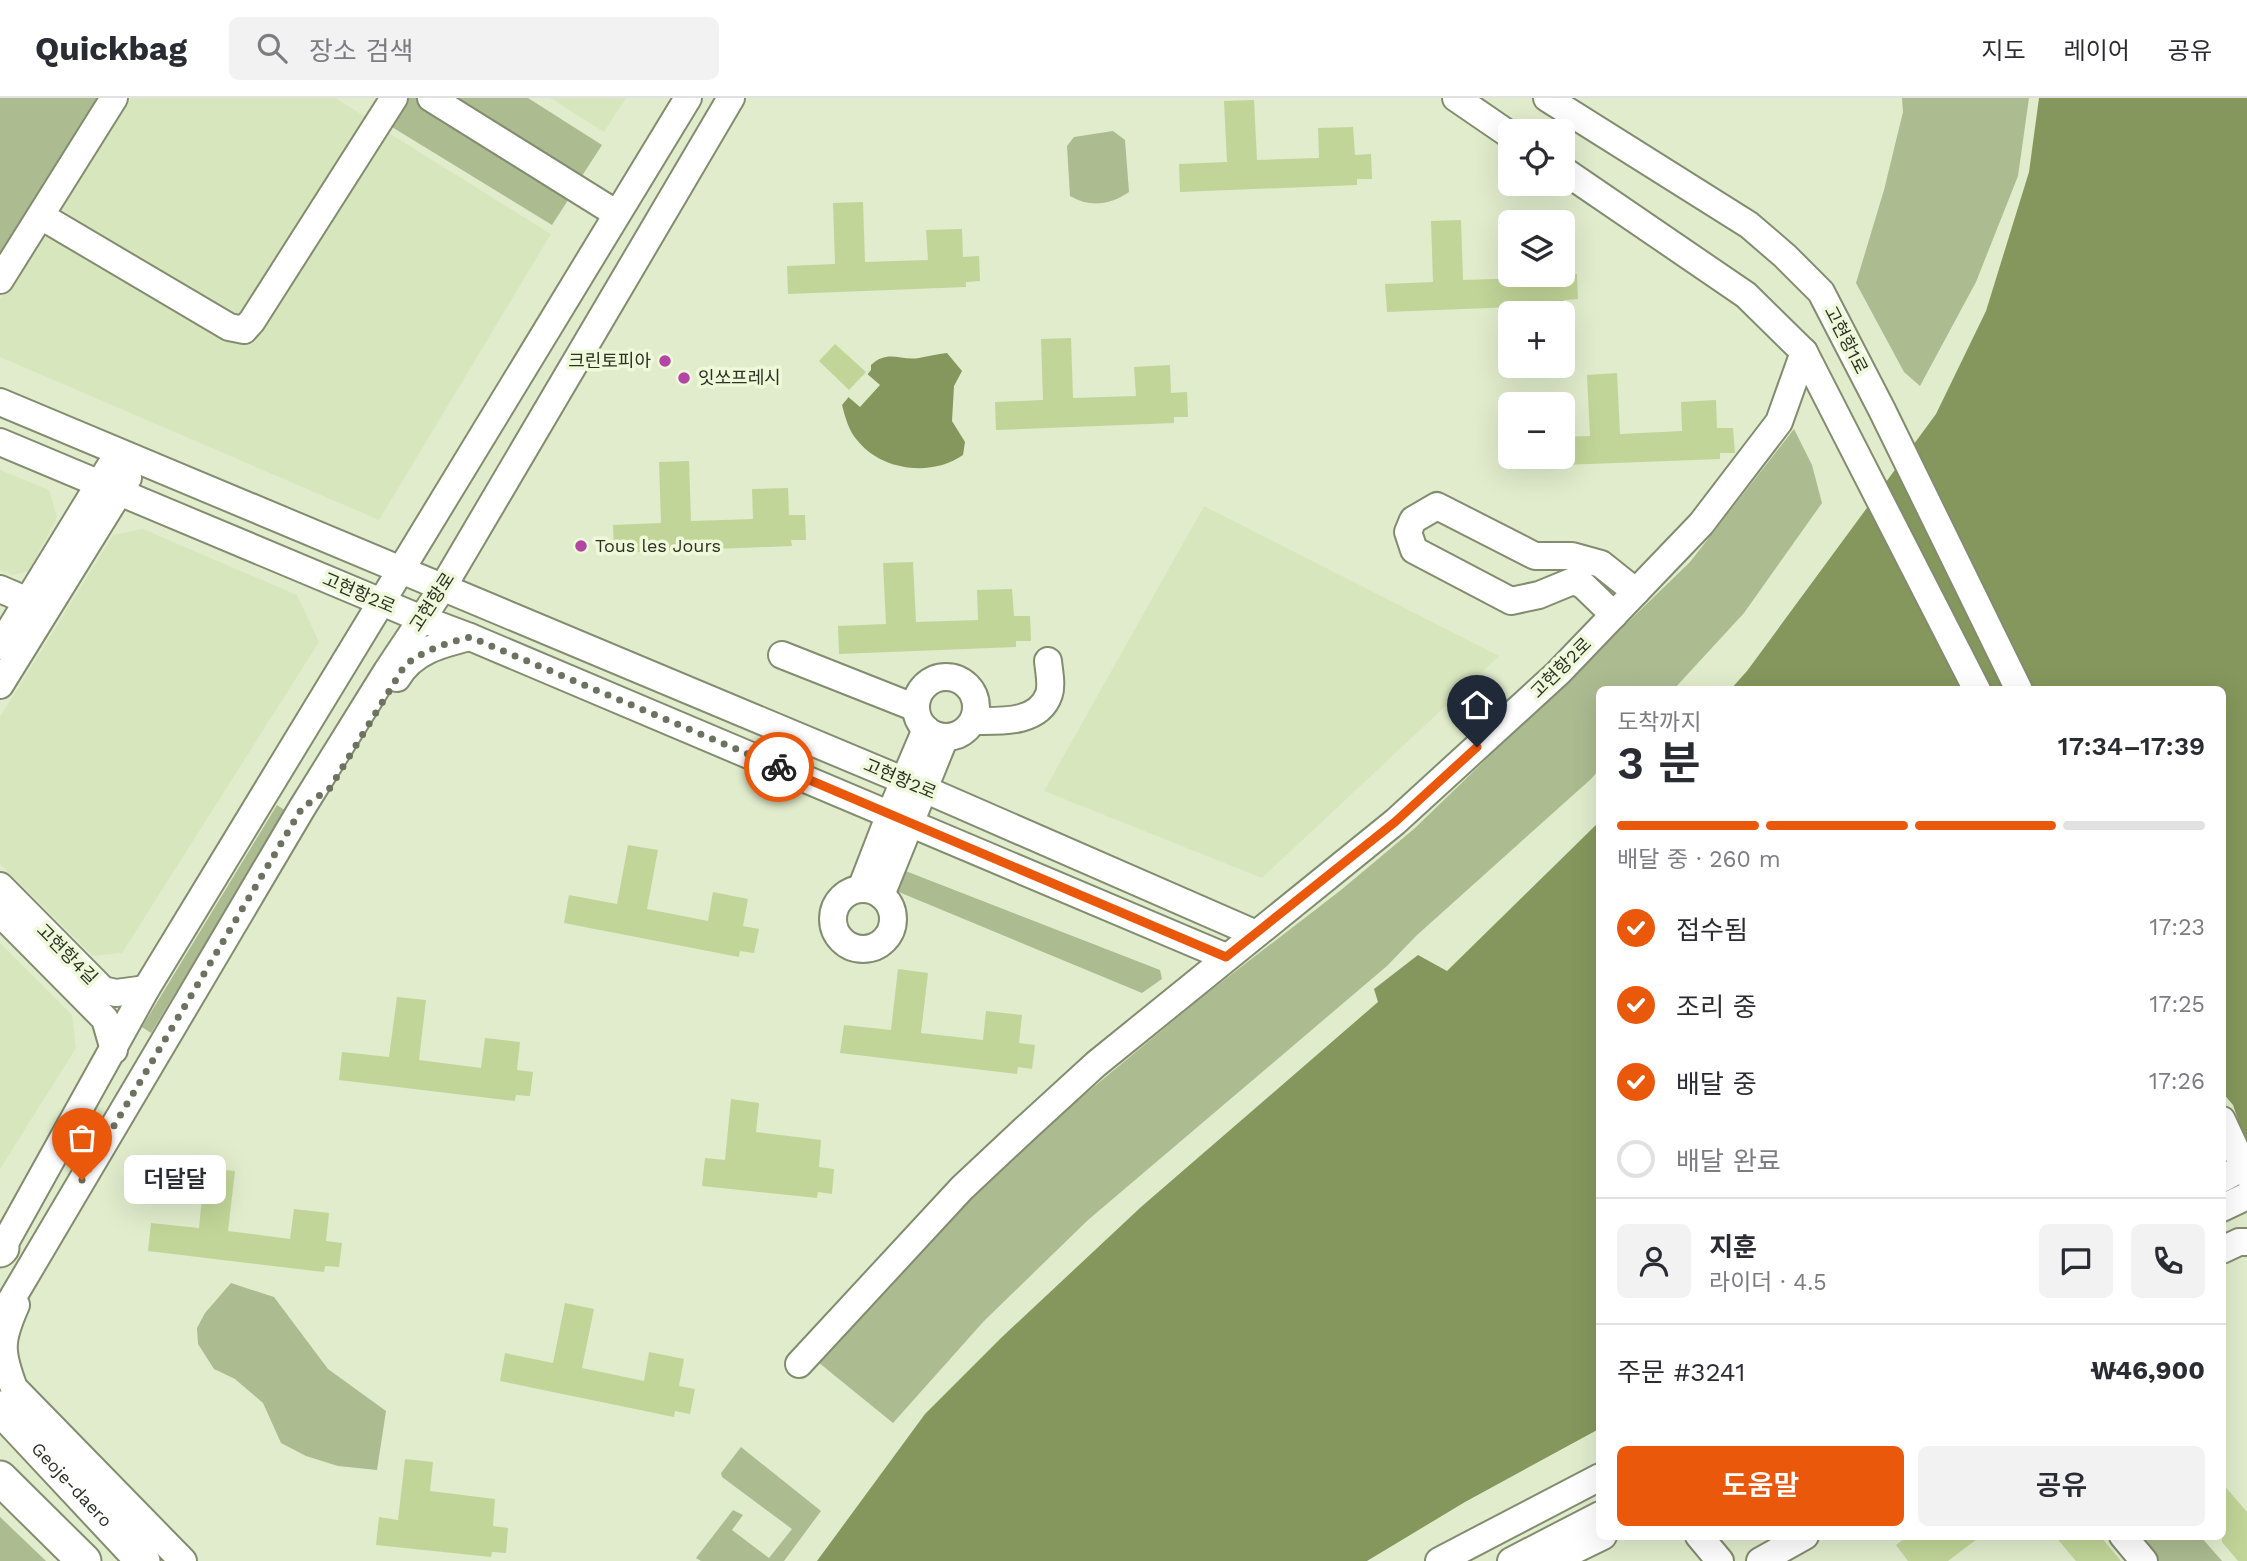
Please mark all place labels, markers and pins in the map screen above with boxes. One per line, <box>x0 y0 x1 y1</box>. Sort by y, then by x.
place label: 크린토피아 <box>568 350 651 371</box>
marker: 크린토피아 <box>657 353 673 369</box>
place label: 잇쏘프레시 <box>698 367 781 388</box>
marker: 잇쏘프레시 <box>676 370 692 386</box>
place label: Tous les Jours <box>595 535 721 556</box>
marker: Tous les Jours <box>573 538 589 554</box>
pin <box>1447 675 1507 747</box>
pin <box>52 1108 112 1180</box>
callout: 더달달 <box>124 1156 226 1204</box>

